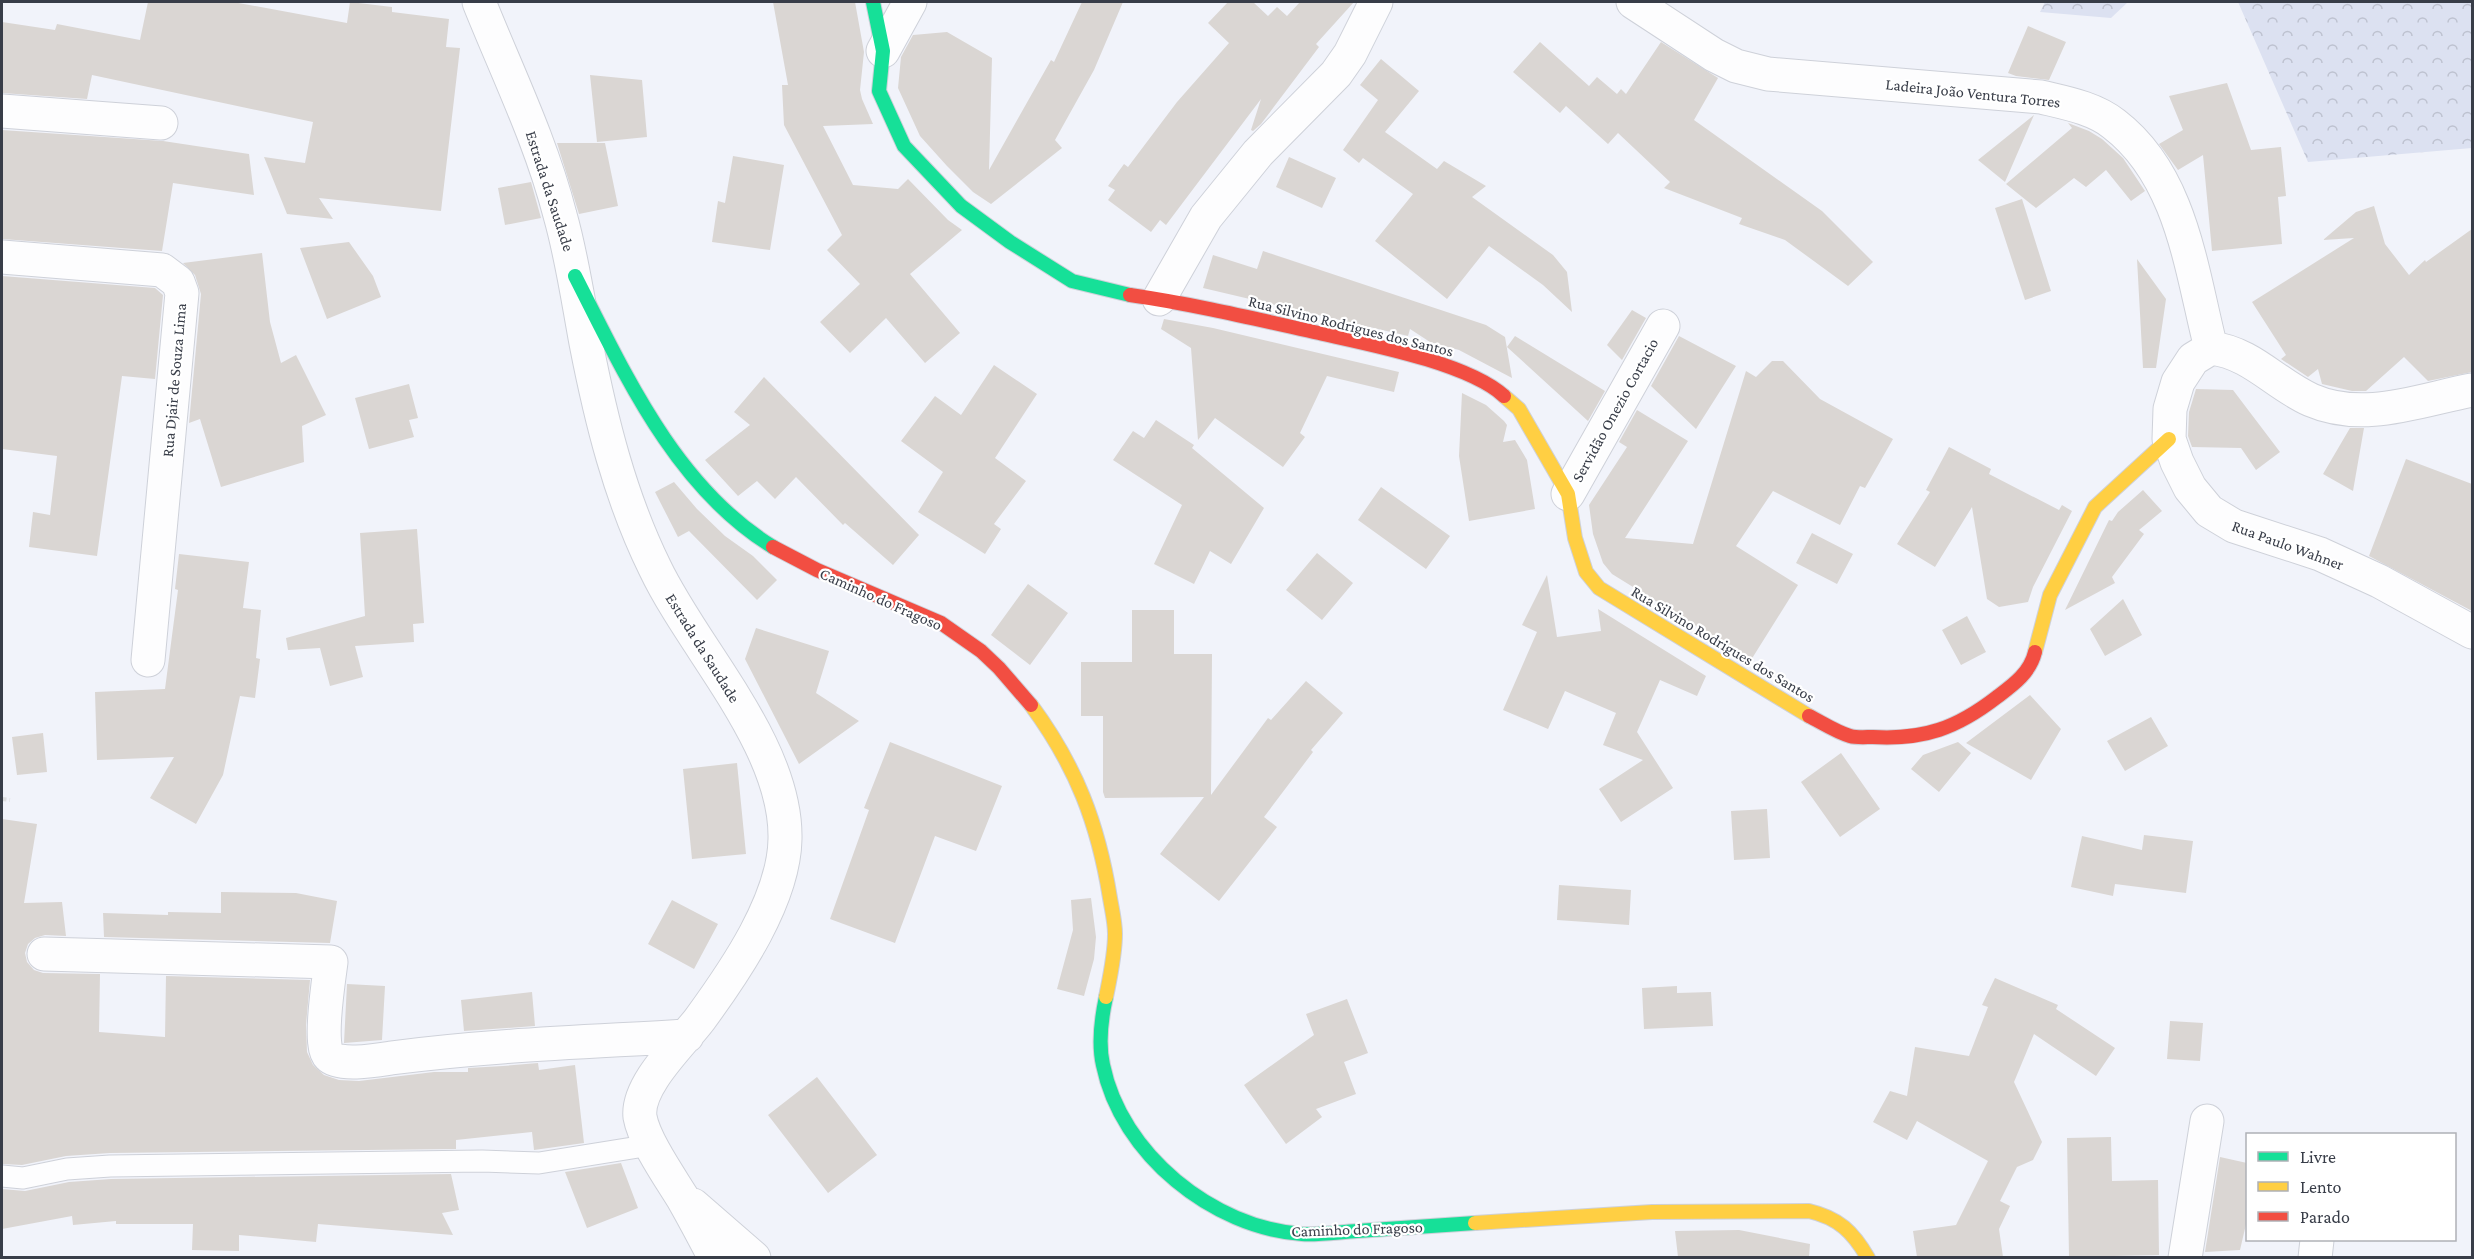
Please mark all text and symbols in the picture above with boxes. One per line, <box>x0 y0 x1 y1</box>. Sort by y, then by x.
street label: Ladeira João Ventura Torres <box>1885 75 2061 112</box>
street label: Estrada da Saudade <box>523 129 577 253</box>
street label: Rua Silvino Rodrigues dos Santos <box>1247 292 1455 361</box>
street label: Rua Djair de Souza Lima <box>159 302 190 458</box>
street label: Servidão Onezio Cortacio <box>1568 335 1662 485</box>
street label: Rua Paulo Wahner <box>2230 517 2346 573</box>
street label: Caminho do Fragoso <box>817 564 945 634</box>
street label: Rua Silvino Rodrigues dos Santos <box>1628 582 1818 706</box>
street label: Estrada da Saudade <box>663 590 743 706</box>
legend <box>2246 1133 2456 1241</box>
text: Livre <box>2300 1147 2336 1167</box>
text: Lento <box>2300 1177 2341 1197</box>
text: Parado <box>2300 1207 2350 1227</box>
street label: Caminho do Fragoso <box>1291 1218 1423 1241</box>

